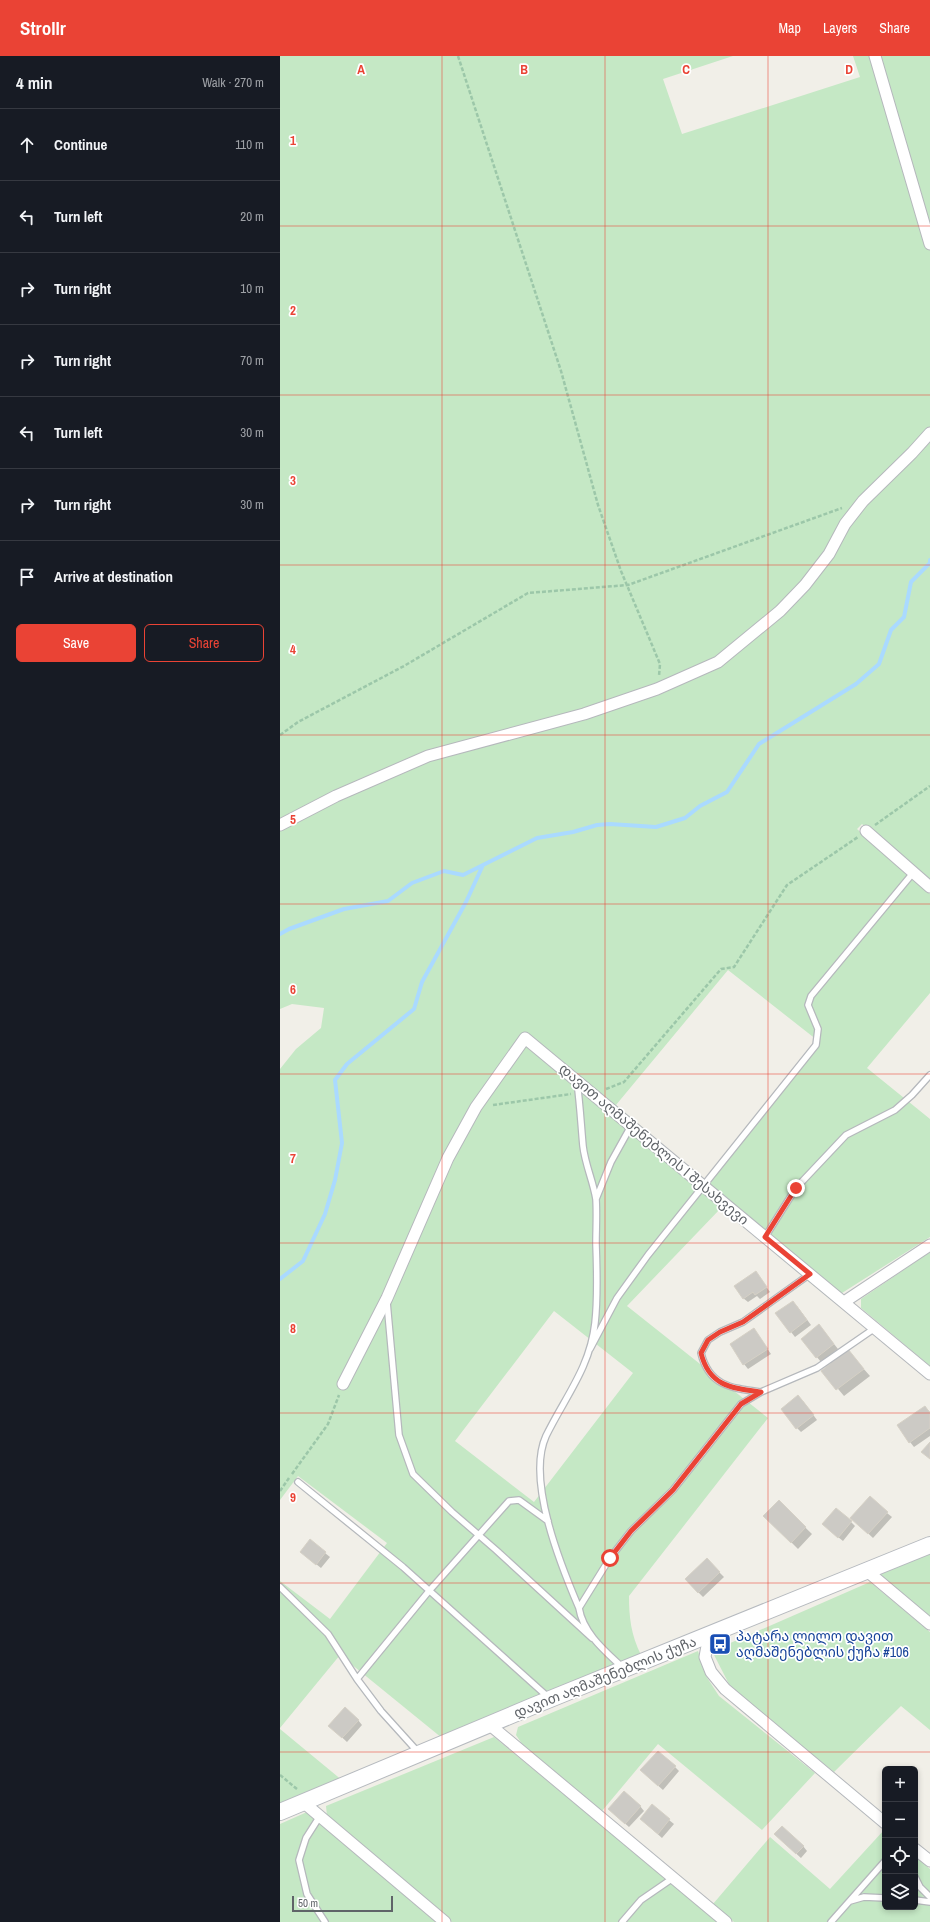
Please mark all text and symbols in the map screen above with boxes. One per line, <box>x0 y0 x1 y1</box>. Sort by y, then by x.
text: Strollr <box>20 15 66 41</box>
text: Map <box>779 19 801 37</box>
text: Layers <box>823 19 857 37</box>
text: Share <box>879 19 910 37</box>
text: A <box>357 61 365 78</box>
text: B <box>520 61 528 78</box>
text: C <box>682 61 690 78</box>
text: D <box>845 61 853 78</box>
text: 4 min <box>16 71 52 94</box>
text: Walk · 270 m <box>202 74 264 91</box>
text: 1 <box>290 132 296 149</box>
icon: ahead <box>16 134 38 156</box>
text: Continue <box>54 134 107 155</box>
text: 110 m <box>235 136 264 153</box>
icon: left <box>16 206 38 228</box>
text: Turn left <box>54 206 102 227</box>
text: 20 m <box>240 208 264 225</box>
icon: right <box>16 278 38 300</box>
text: Turn right <box>54 278 111 299</box>
text: 10 m <box>240 280 264 297</box>
text: 2 <box>290 302 296 319</box>
icon: right <box>16 350 38 372</box>
text: Turn right <box>54 350 111 371</box>
text: 70 m <box>240 352 264 369</box>
icon: left <box>16 422 38 444</box>
text: Turn left <box>54 422 102 443</box>
text: 30 m <box>240 424 264 441</box>
text: 3 <box>290 472 296 489</box>
icon: right <box>16 494 38 516</box>
text: Turn right <box>54 494 111 515</box>
text: 30 m <box>240 496 264 513</box>
icon: arrive <box>16 566 38 588</box>
text: Arrive at destination <box>54 566 173 587</box>
button: Save <box>16 624 136 662</box>
button: Share <box>144 624 264 662</box>
text: 4 <box>290 641 296 658</box>
text: 5 <box>290 811 296 828</box>
text: 6 <box>290 981 296 998</box>
street label: დავით აღმაშენებლის I შესახვევი <box>555 1059 753 1229</box>
text: 7 <box>290 1150 296 1167</box>
route end <box>787 1179 805 1197</box>
text: 8 <box>290 1320 296 1337</box>
text: 9 <box>290 1489 296 1506</box>
route start <box>601 1549 619 1567</box>
place label: პატარა ლილო დავით აღმაშენებლის ქუჩა #106 <box>736 1627 909 1661</box>
bus stop icon: პატარა ლილო დავით აღმაშენებლის ქუჩა #106 <box>707 1631 733 1657</box>
street label: დავით აღმაშენებლის ქუჩა <box>511 1632 699 1722</box>
map controls <box>882 1766 918 1910</box>
button: + <box>882 1766 918 1802</box>
button: − <box>882 1802 918 1838</box>
button: locate <box>882 1838 918 1874</box>
button: layers <box>882 1874 918 1910</box>
scale bar <box>292 1894 393 1913</box>
text: 50 m <box>298 1896 318 1910</box>

